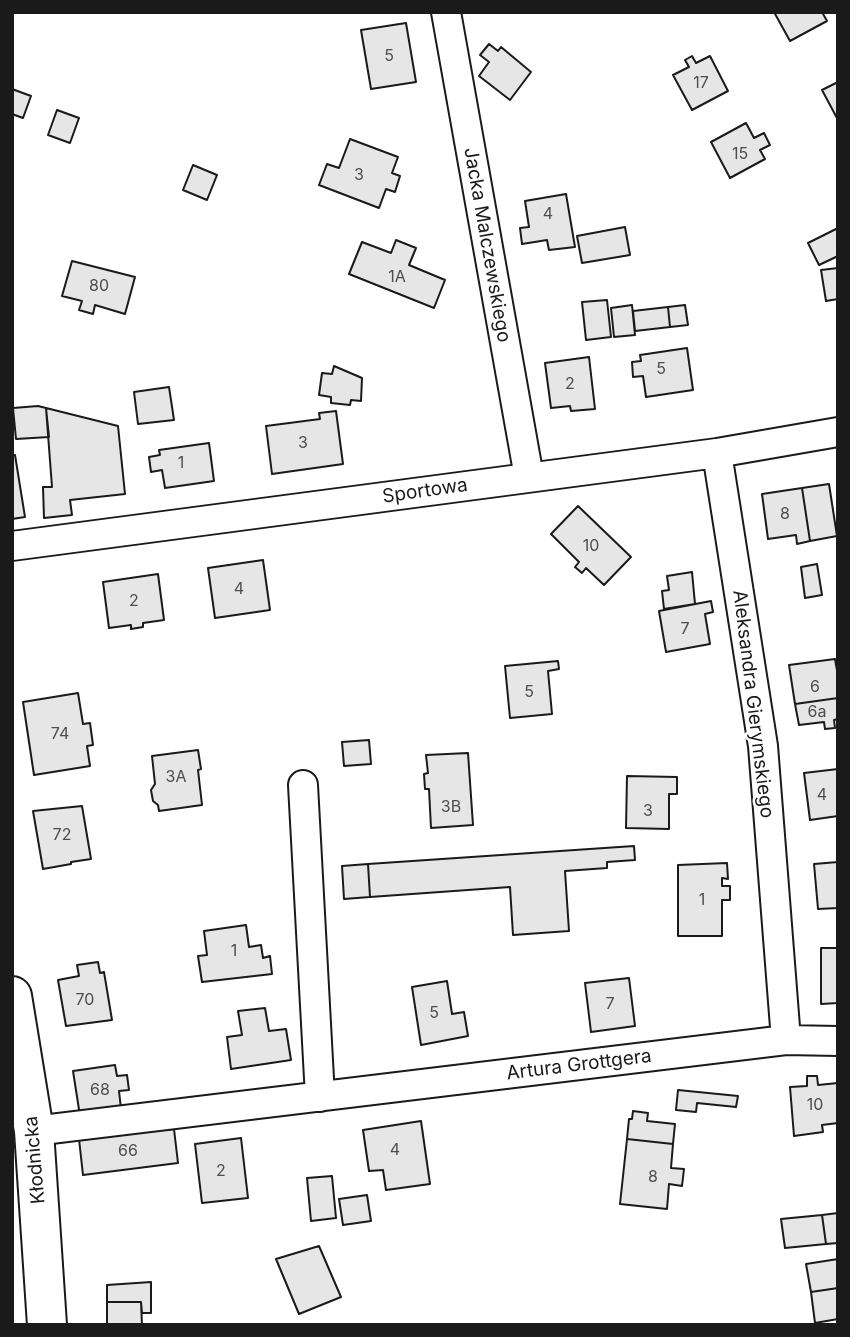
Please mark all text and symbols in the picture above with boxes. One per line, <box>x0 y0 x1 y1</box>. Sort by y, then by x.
house number: 5 <box>384 46 394 66</box>
house number: 17 <box>693 73 709 93</box>
house number: 15 <box>732 144 748 164</box>
street label: Jacka Malczewskiego <box>459 146 515 344</box>
house number: 3 <box>354 165 364 185</box>
house number: 4 <box>543 204 553 224</box>
house number: 1A <box>388 267 406 287</box>
house number: 80 <box>89 276 109 296</box>
house number: 5 <box>656 359 666 379</box>
house number: 2 <box>565 374 575 394</box>
house number: 3 <box>298 433 308 453</box>
house number: 1 <box>178 453 184 473</box>
street label: Sportowa <box>381 474 469 508</box>
house number: 8 <box>780 504 790 524</box>
house number: 10 <box>583 536 599 556</box>
house number: 4 <box>234 579 244 599</box>
street label: Aleksandra Gierymskiego <box>728 589 778 819</box>
house number: 2 <box>129 591 139 611</box>
house number: 7 <box>680 619 690 639</box>
house number: 6 <box>810 677 820 697</box>
house number: 5 <box>524 682 534 702</box>
house number: 6a <box>808 702 826 722</box>
house number: 74 <box>51 724 69 744</box>
house number: 3A <box>166 767 186 787</box>
house number: 4 <box>817 785 827 805</box>
house number: 3B <box>441 797 461 817</box>
house number: 3 <box>643 801 653 821</box>
house number: 72 <box>53 825 71 845</box>
house number: 1 <box>699 890 705 910</box>
house number: 1 <box>231 941 237 961</box>
house number: 70 <box>76 990 94 1010</box>
house number: 7 <box>605 994 615 1014</box>
house number: 5 <box>429 1003 439 1023</box>
street label: Artura Grottgera <box>505 1045 653 1085</box>
house number: 68 <box>90 1080 110 1100</box>
house number: 10 <box>807 1095 823 1115</box>
street label: Kłodnicka <box>20 1115 50 1205</box>
house number: 4 <box>390 1140 400 1160</box>
house number: 66 <box>118 1141 138 1161</box>
house number: 2 <box>216 1161 226 1181</box>
house number: 8 <box>648 1167 658 1187</box>

